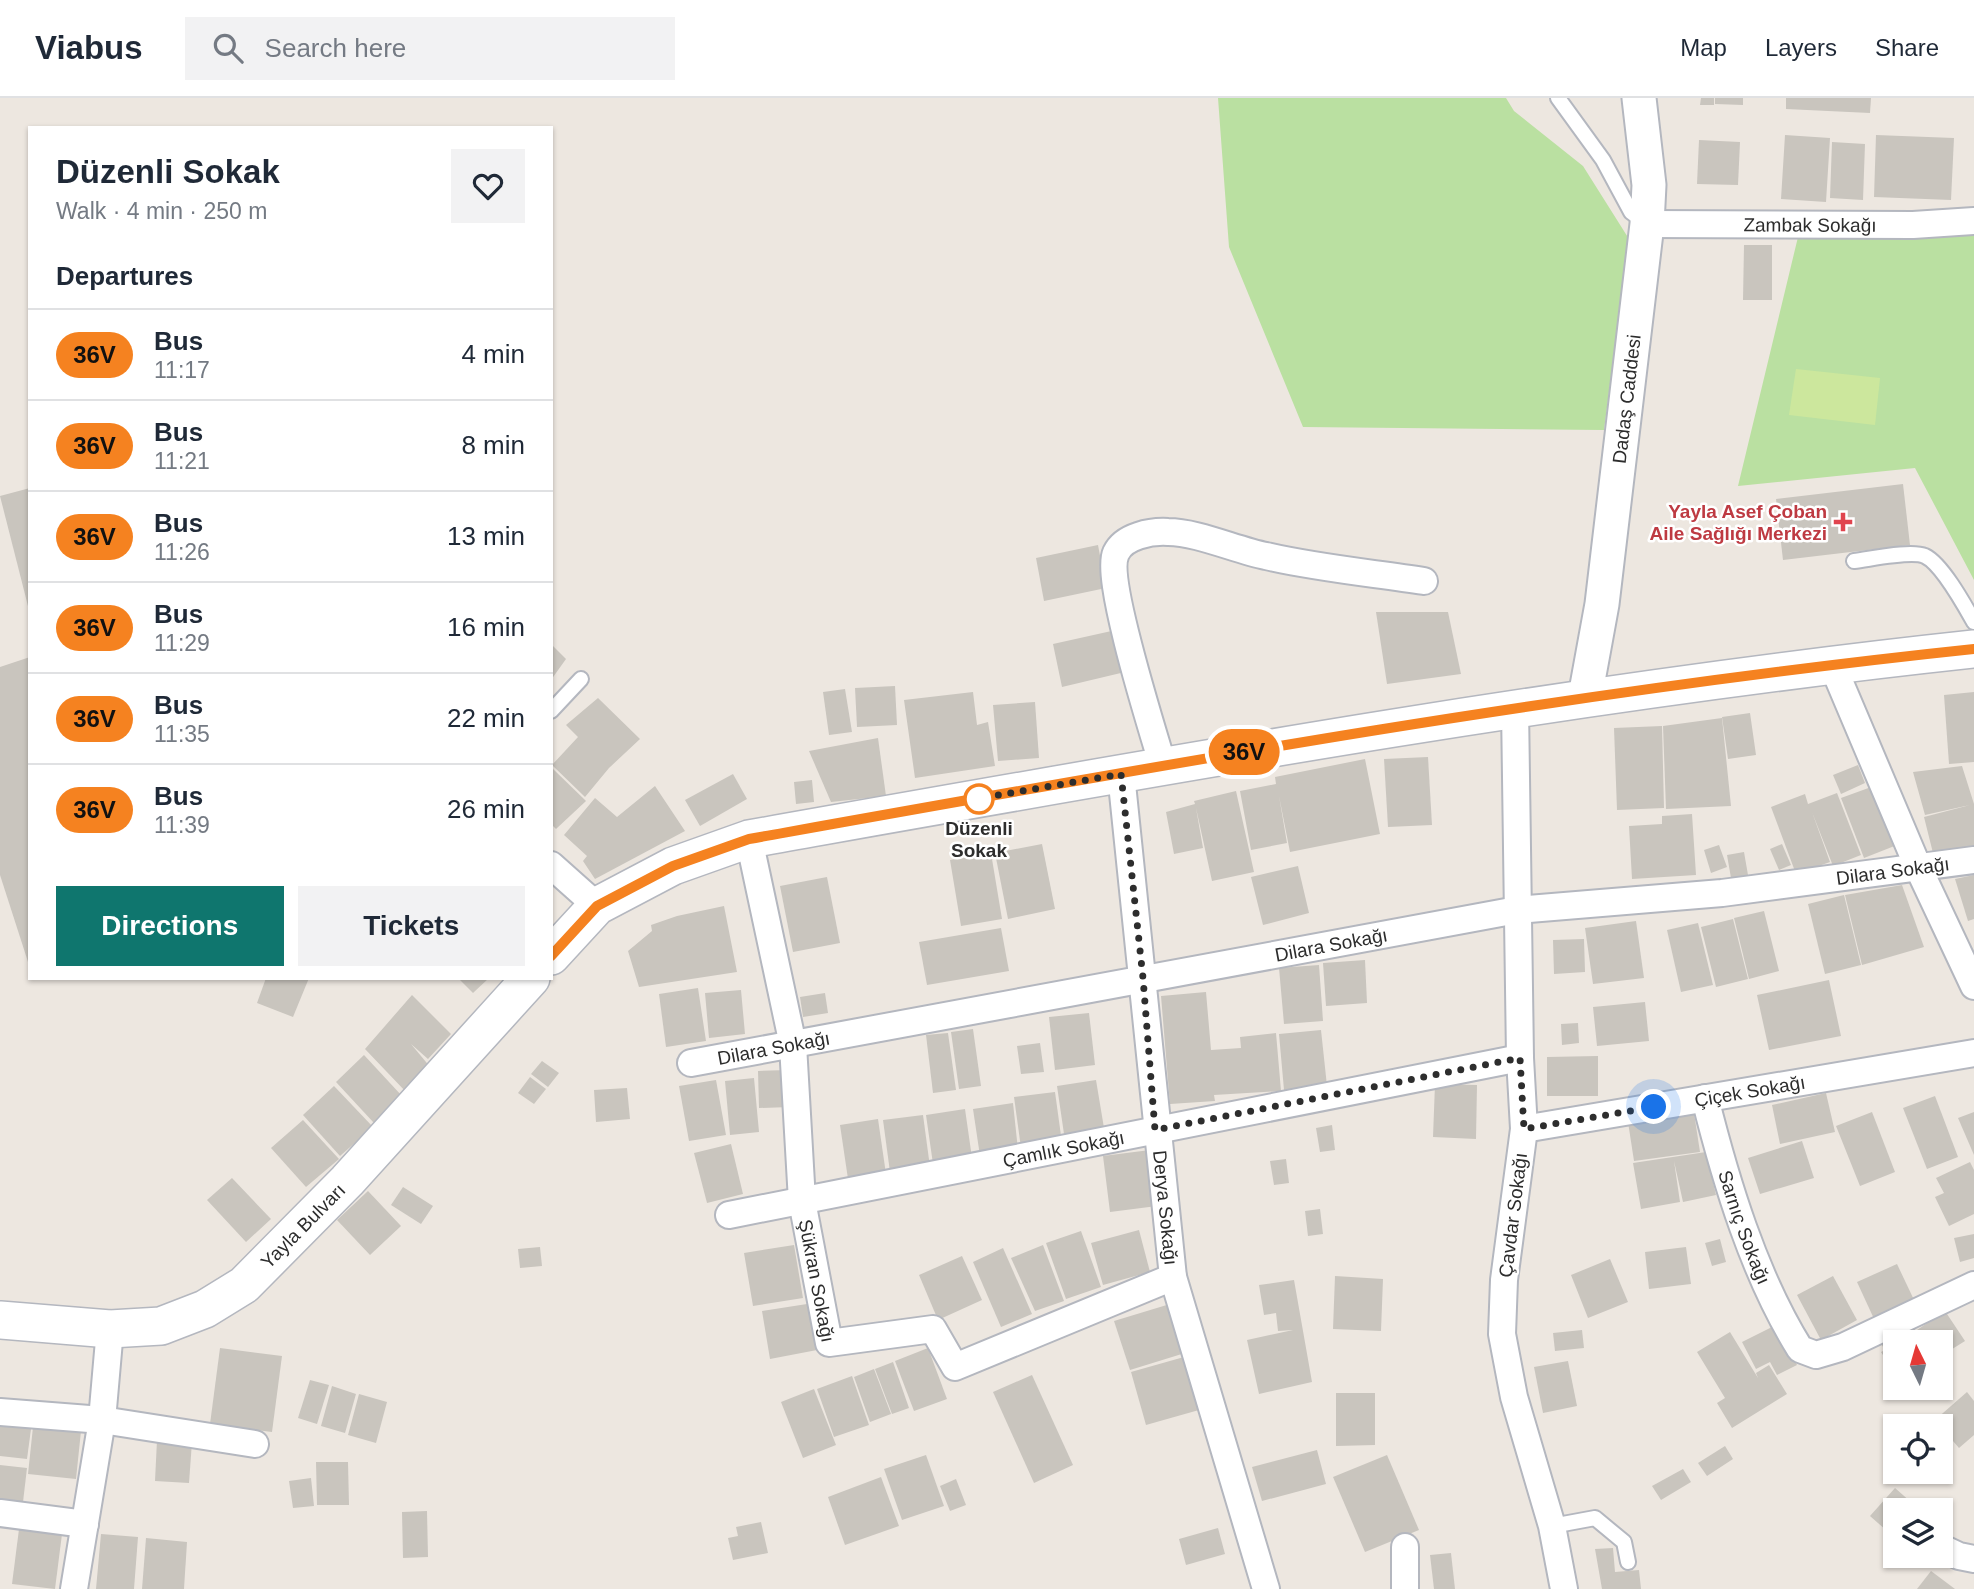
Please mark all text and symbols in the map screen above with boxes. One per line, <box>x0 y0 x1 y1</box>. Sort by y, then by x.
search box <box>185 17 675 80</box>
text: Viabus <box>35 29 143 66</box>
icon: search <box>209 29 247 67</box>
text: Search here <box>265 33 406 63</box>
text: Map <box>1680 34 1727 61</box>
text: Layers <box>1765 34 1837 61</box>
text: Share <box>1875 34 1939 61</box>
button: heart <box>451 149 525 223</box>
text: Düzenli Sokak <box>56 153 280 190</box>
text: Walk · 4 min · 250 m <box>56 198 267 224</box>
street label: Zambak Sokağı <box>1743 214 1877 235</box>
text: Departures <box>56 261 193 291</box>
text: Bus <box>154 326 203 356</box>
street label: Dadaş Caddesi <box>1608 333 1644 465</box>
text: 4 min <box>461 339 525 369</box>
text: 36V <box>73 341 116 368</box>
text: 11:17 <box>154 357 210 383</box>
text: Bus <box>154 417 203 447</box>
text: 8 min <box>461 430 525 460</box>
text: 36V <box>73 432 116 459</box>
text: 11:21 <box>154 448 210 474</box>
place label: Yayla Asef Çoban Aile Sağlığı Merkezi <box>1650 501 1827 544</box>
text: Bus <box>154 508 203 538</box>
marker: Yayla Asef Çoban Aile Sağlığı Merkezi <box>1833 512 1853 532</box>
text: 13 min <box>447 521 525 551</box>
text: 36V <box>73 523 116 550</box>
text: 11:26 <box>154 539 210 565</box>
text: Bus <box>154 599 203 629</box>
text: 16 min <box>447 612 525 642</box>
text: 36V <box>73 614 116 641</box>
text: 11:29 <box>154 630 210 656</box>
text: Bus <box>154 690 203 720</box>
text: 22 min <box>447 703 525 733</box>
text: 36V <box>73 705 116 732</box>
text: 11:35 <box>154 721 210 747</box>
line badge: 36V <box>1204 729 1284 775</box>
text: 36V <box>1223 738 1265 765</box>
text: Bus <box>154 781 203 811</box>
marker: Düzenli Sokak <box>964 784 994 814</box>
text: 26 min <box>447 794 525 824</box>
text: 36V <box>73 796 116 823</box>
text: 11:39 <box>154 812 210 838</box>
place label: Düzenli Sokak <box>945 818 1013 861</box>
street label: Dilara Sokağı <box>1835 853 1951 888</box>
button: Directions <box>56 886 284 966</box>
button: Tickets <box>298 886 525 966</box>
street label: Dilara Sokağı <box>1273 924 1389 965</box>
street label: Dilara Sokağı <box>716 1027 832 1068</box>
street label: Çiçek Sokağı <box>1693 1071 1807 1111</box>
your location <box>1636 1089 1671 1124</box>
street label: Çamlık Sokağı <box>1001 1126 1126 1171</box>
street label: Derya Sokağı <box>1149 1149 1182 1266</box>
street label: Çavdar Sokağı <box>1495 1151 1531 1279</box>
street label: Sarnıç Sokağı <box>1715 1168 1775 1287</box>
street label: Yayla Bulvarı <box>256 1179 349 1272</box>
street label: Şükran Sokağı <box>795 1217 839 1344</box>
north arrow <box>1883 1330 1953 1400</box>
map controls <box>1883 1330 1953 1568</box>
button: locate <box>1883 1414 1953 1484</box>
button: layers <box>1883 1498 1953 1568</box>

